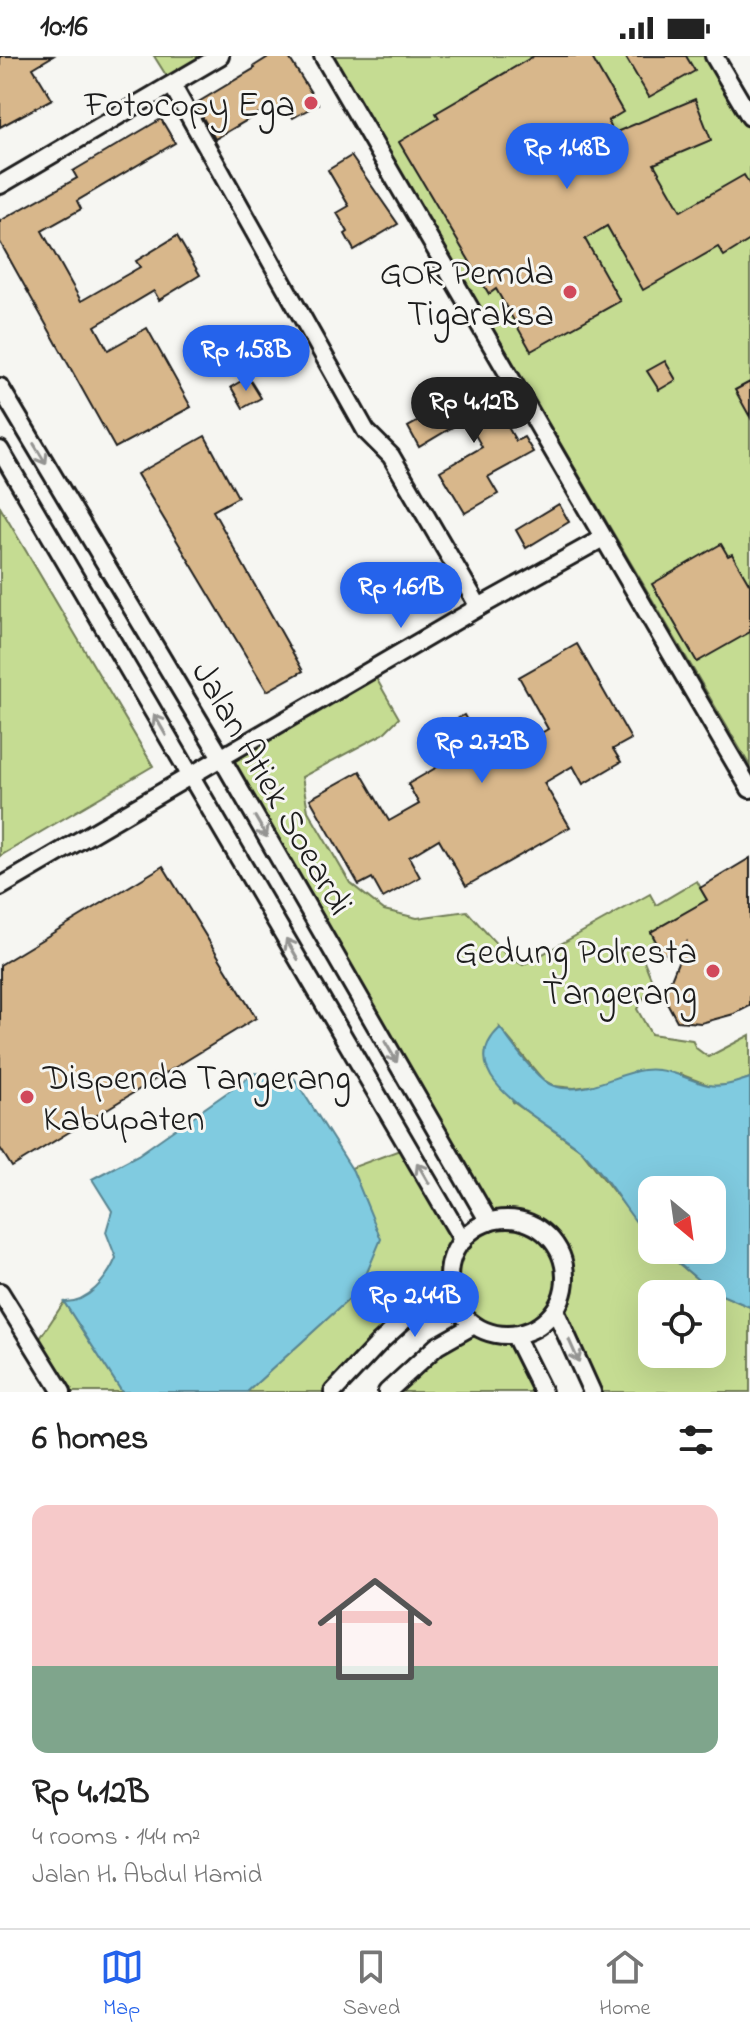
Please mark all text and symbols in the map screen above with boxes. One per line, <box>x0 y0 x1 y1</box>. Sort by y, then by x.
text: 10:16 <box>40 6 88 50</box>
place label: Fotocopy Ega <box>84 81 295 134</box>
marker: Fotocopy Ega <box>302 94 320 112</box>
pin: Rp 1.48B <box>484 123 650 191</box>
text: Rp 1.48B <box>524 130 610 168</box>
place label: GOR Pemda Tigaraksa <box>380 249 554 343</box>
marker: GOR Pemda Tigaraksa <box>561 283 579 301</box>
pin: Rp 1.58B <box>163 325 329 393</box>
text: Rp 1.58B <box>201 332 291 370</box>
pin: Rp 4.12B <box>391 377 557 445</box>
text: Rp 4.12B <box>429 384 519 422</box>
one-way arrow <box>32 442 48 465</box>
pin: Rp 1.61B <box>318 562 484 630</box>
text: Rp 1.61B <box>358 569 444 607</box>
street label: Jalan Atiek Soeardi <box>176 652 365 926</box>
one-way arrow <box>152 714 168 737</box>
pin: Rp 2.72B <box>399 717 565 785</box>
text: Rp 2.72B <box>435 724 529 762</box>
one-way arrow <box>253 815 269 838</box>
place label: Gedung Polresta Tangerang <box>455 928 697 1022</box>
one-way arrow <box>284 938 300 961</box>
marker: Gedung Polresta Tangerang <box>704 962 722 980</box>
one-way arrow <box>383 1040 399 1063</box>
place label: Dispenda Tangerang Kabupaten <box>42 1054 351 1148</box>
marker: Dispenda Tangerang Kabupaten <box>18 1088 36 1106</box>
one-way arrow <box>415 1162 431 1185</box>
north arrow <box>638 1176 726 1264</box>
map controls <box>638 1176 726 1368</box>
pin: Rp 2.44B <box>332 1271 498 1339</box>
text: Rp 2.44B <box>369 1278 461 1316</box>
button: locate <box>638 1280 726 1368</box>
one-way arrow <box>568 1338 583 1363</box>
text: 6 homes <box>32 1415 148 1465</box>
icon: filters <box>674 1418 718 1462</box>
icon: home <box>303 1557 447 1701</box>
text: Rp 4.12B <box>32 1769 149 1819</box>
text: 4 rooms · 144 m² <box>32 1819 200 1857</box>
text: Jalan H. Abdul Hamid <box>32 1857 262 1895</box>
tab: Map <box>100 1945 144 2025</box>
tab: Saved <box>343 1945 400 2025</box>
tab: Home <box>599 1945 650 2025</box>

